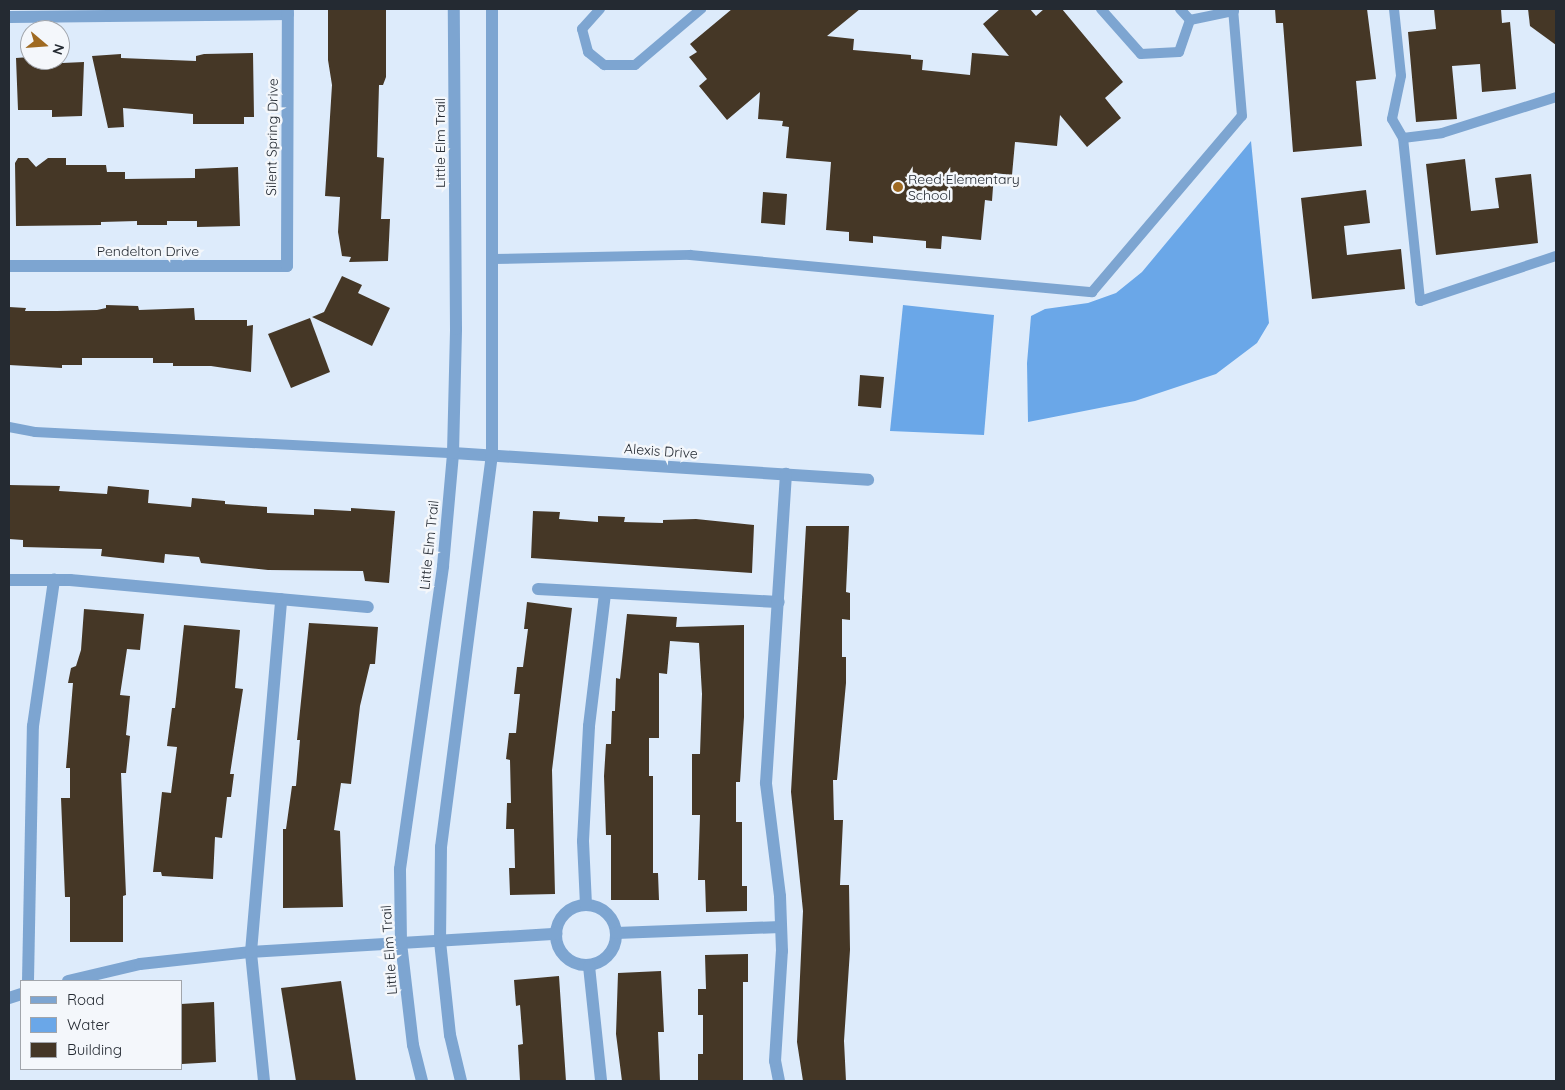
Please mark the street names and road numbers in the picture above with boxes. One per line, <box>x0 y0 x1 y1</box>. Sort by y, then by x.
street label: Silent Spring Drive <box>263 78 281 196</box>
street label: Little Elm Trail <box>432 98 448 188</box>
street label: Pendelton Drive <box>97 243 199 259</box>
street label: Alexis Drive <box>624 440 698 462</box>
street label: Little Elm Trail <box>416 499 442 591</box>
street label: Little Elm Trail <box>377 904 401 996</box>

